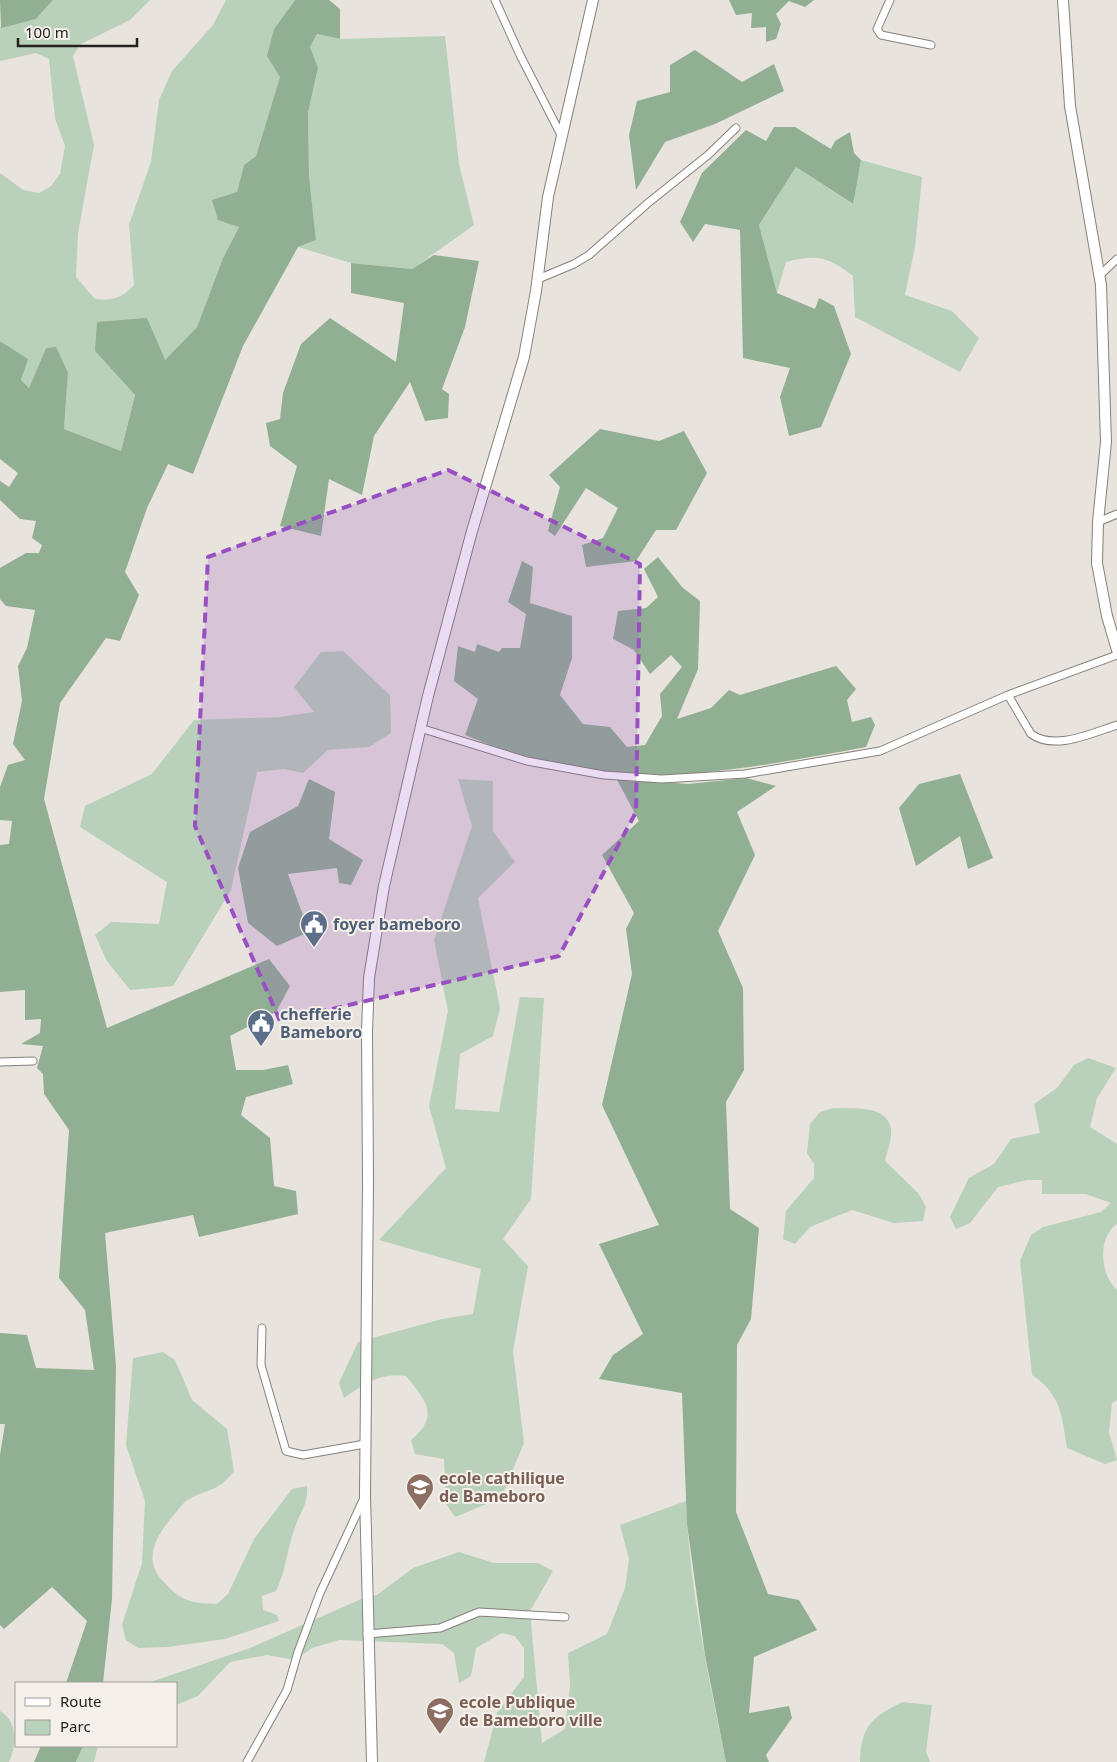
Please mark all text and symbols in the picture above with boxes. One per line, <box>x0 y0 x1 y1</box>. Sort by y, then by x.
scale bar <box>18 15 136 47</box>
text: 100 m <box>25 22 69 42</box>
public building icon: foyer bameboro <box>299 909 329 948</box>
place label: foyer bameboro <box>333 913 461 935</box>
place label: chefferie Bameboro <box>280 1003 362 1043</box>
public building icon: chefferie Bameboro <box>246 1008 276 1047</box>
place label: ecole cathilique de Bameboro <box>439 1467 565 1507</box>
school or university icon: ecole cathilique de Bameboro <box>405 1472 435 1511</box>
legend <box>15 1682 178 1747</box>
text: Route <box>60 1691 102 1711</box>
place label: ecole Publique de Bameboro ville <box>459 1691 602 1731</box>
school or university icon: ecole Publique de Bameboro ville <box>425 1696 455 1735</box>
text: Parc <box>60 1716 91 1736</box>

